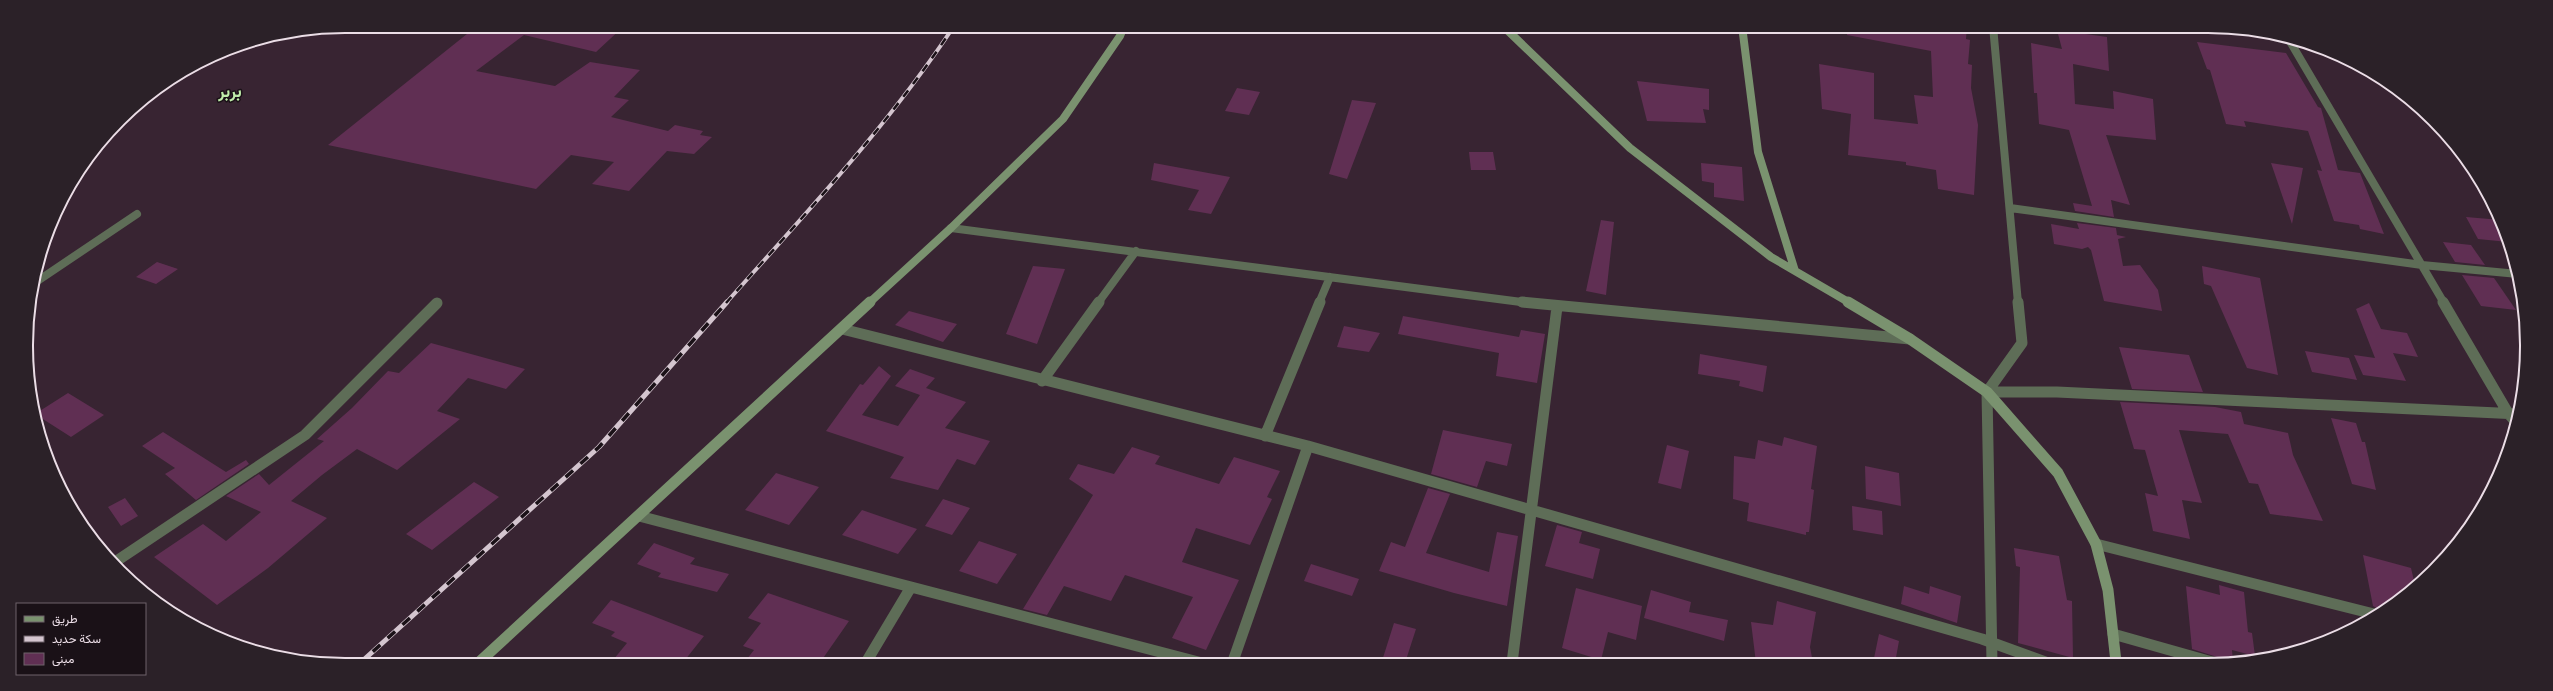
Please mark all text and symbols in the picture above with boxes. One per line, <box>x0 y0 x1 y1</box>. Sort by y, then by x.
district label: بربر <box>217 81 242 102</box>
legend <box>16 603 146 675</box>
text: طريق <box>52 611 78 627</box>
text: سكة حديد <box>52 631 101 646</box>
text: مبنى <box>52 651 74 667</box>

